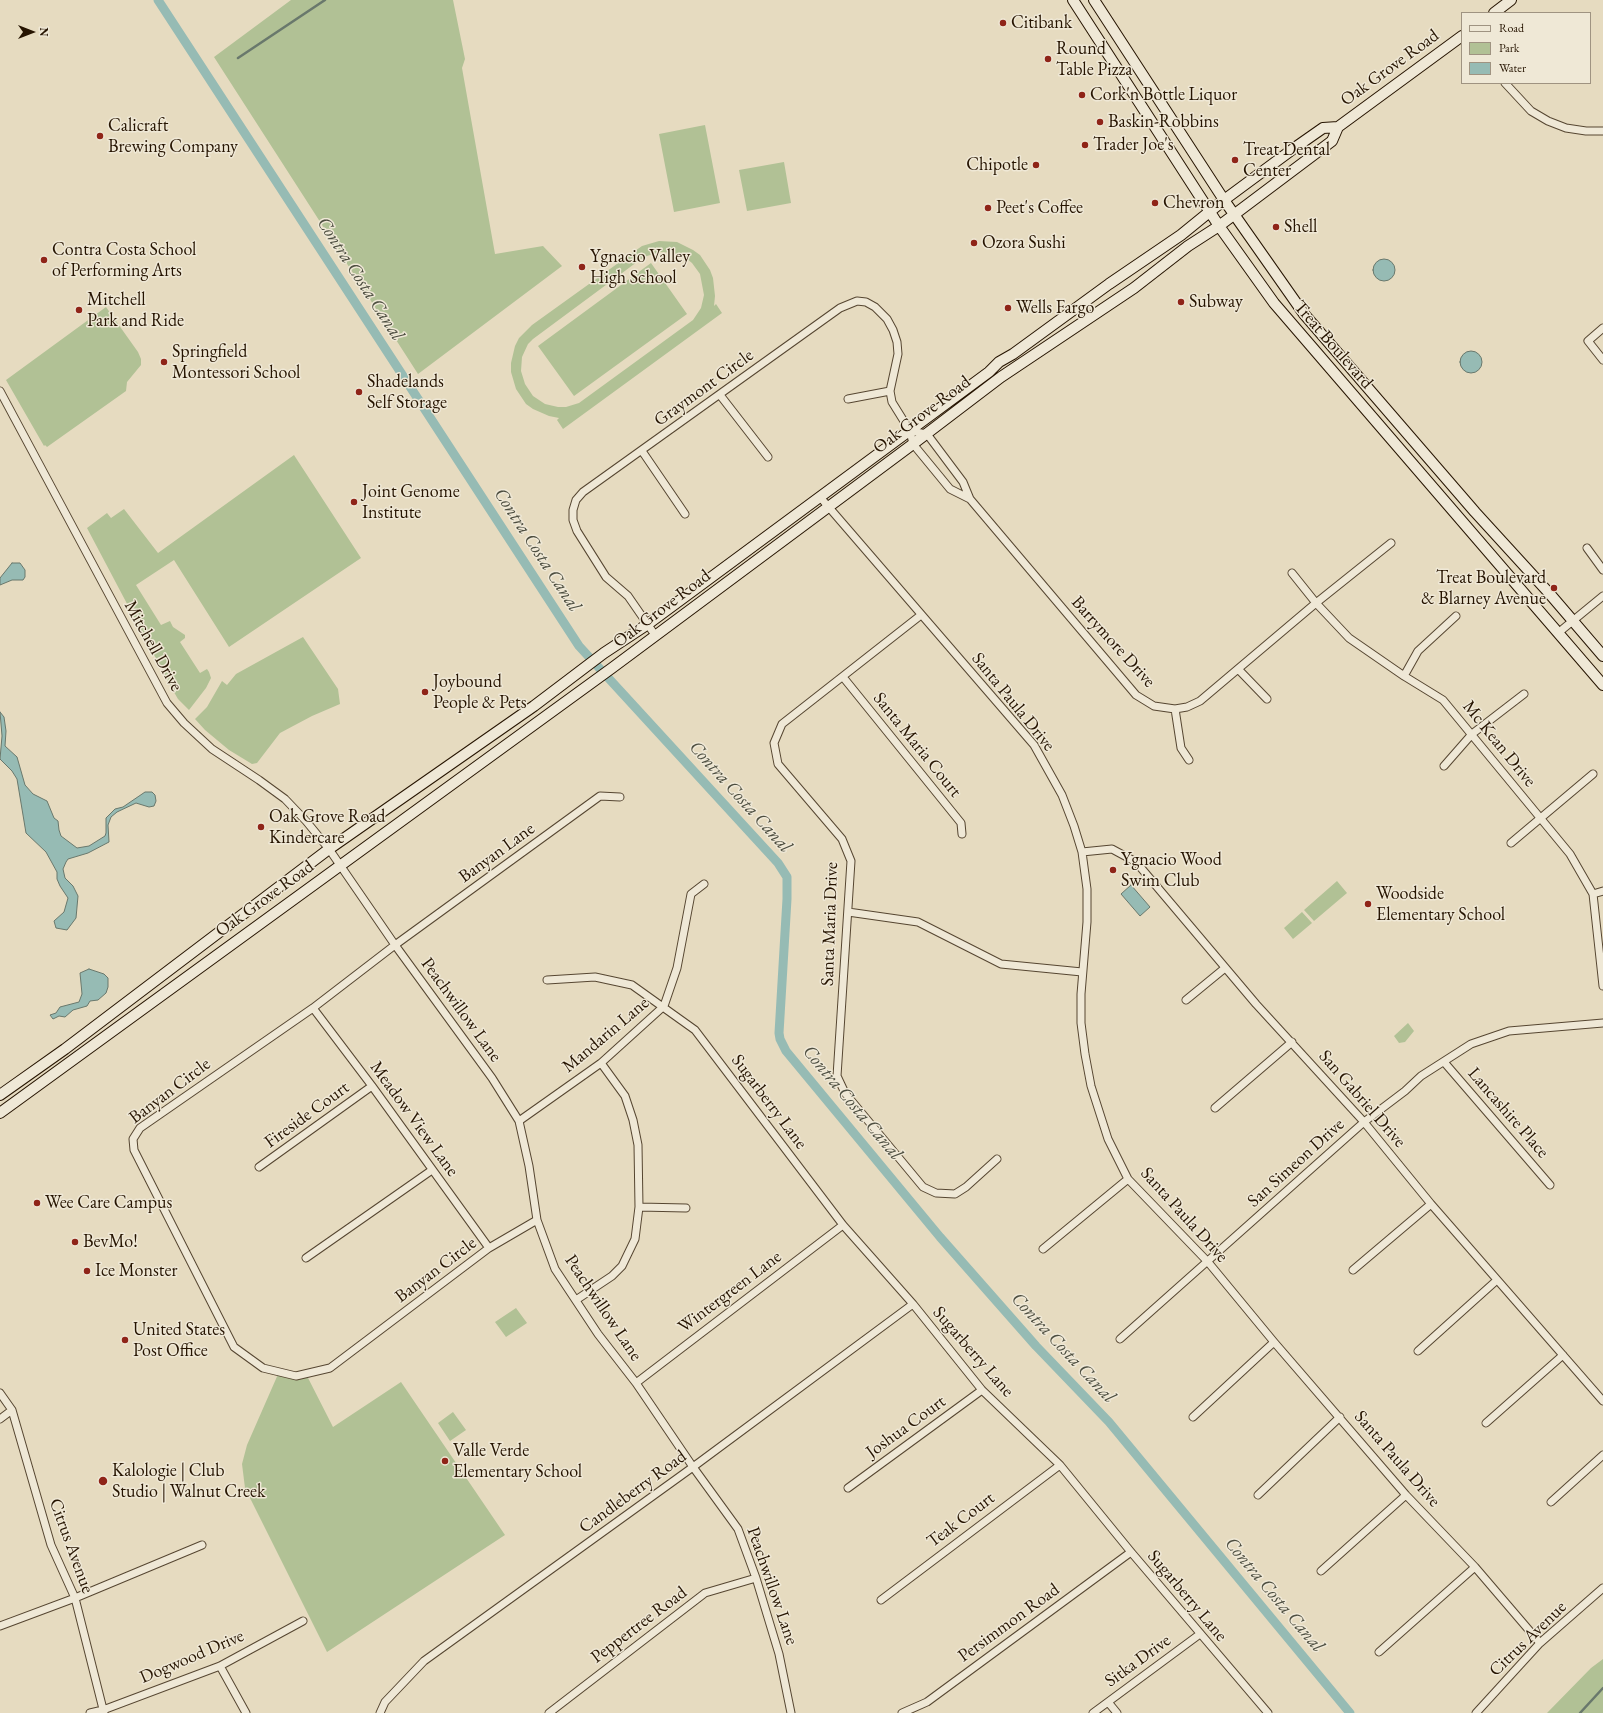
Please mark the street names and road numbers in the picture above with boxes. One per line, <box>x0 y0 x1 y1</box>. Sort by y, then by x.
street label: Oak Grove Road <box>1337 25 1443 111</box>
street label: Treat Boulevard <box>1289 296 1377 394</box>
street label: Graymont Circle <box>650 345 758 431</box>
street label: Oak Grove Road <box>869 371 975 459</box>
street label: Oak Grove Road <box>609 565 715 653</box>
street label: Barrymore Drive <box>1066 592 1160 692</box>
street label: Mitchell Drive <box>119 597 187 695</box>
street label: Santa Paula Drive <box>967 648 1059 756</box>
street label: Santa Maria Court <box>868 688 966 802</box>
street label: Mc Kean Drive <box>1458 696 1540 792</box>
street label: Banyan Lane <box>455 818 539 888</box>
street label: Oak Grove Road <box>212 856 318 942</box>
street label: Santa Maria Drive <box>817 862 843 986</box>
street label: Peachwillow Lane <box>416 954 506 1066</box>
street label: Mandarin Lane <box>558 992 654 1078</box>
street label: San Gabriel Drive <box>1314 1046 1410 1152</box>
street label: Sugarberry Lane <box>726 1050 812 1154</box>
street label: Banyan Circle <box>125 1053 215 1129</box>
street label: Meadow View Lane <box>365 1057 463 1181</box>
street label: Lancashire Place <box>1463 1063 1553 1163</box>
street label: Fireside Court <box>260 1077 354 1153</box>
street label: San Simeon Drive <box>1243 1114 1349 1212</box>
street label: Santa Paula Drive <box>1136 1163 1232 1267</box>
street label: Banyan Circle <box>391 1232 481 1308</box>
street label: Wintergreen Lane <box>674 1246 786 1338</box>
street label: Peachwillow Lane <box>560 1251 646 1365</box>
street label: Sugarberry Lane <box>928 1302 1018 1402</box>
street label: Joshua Court <box>862 1391 950 1463</box>
street label: Santa Paula Drive <box>1349 1406 1445 1512</box>
street label: Candleberry Road <box>575 1446 691 1538</box>
street label: Teak Court <box>923 1488 999 1552</box>
street label: Citrus Avenue <box>44 1496 98 1596</box>
street label: Peachwillow Lane <box>742 1524 802 1648</box>
street label: Sugarberry Lane <box>1142 1546 1232 1646</box>
street label: Persimmon Road <box>954 1579 1064 1667</box>
street label: Peppertree Road <box>587 1582 691 1668</box>
street label: Citrus Avenue <box>1485 1597 1571 1681</box>
street label: Dogwood Drive <box>137 1625 247 1689</box>
street label: Sitka Drive <box>1101 1630 1175 1692</box>

